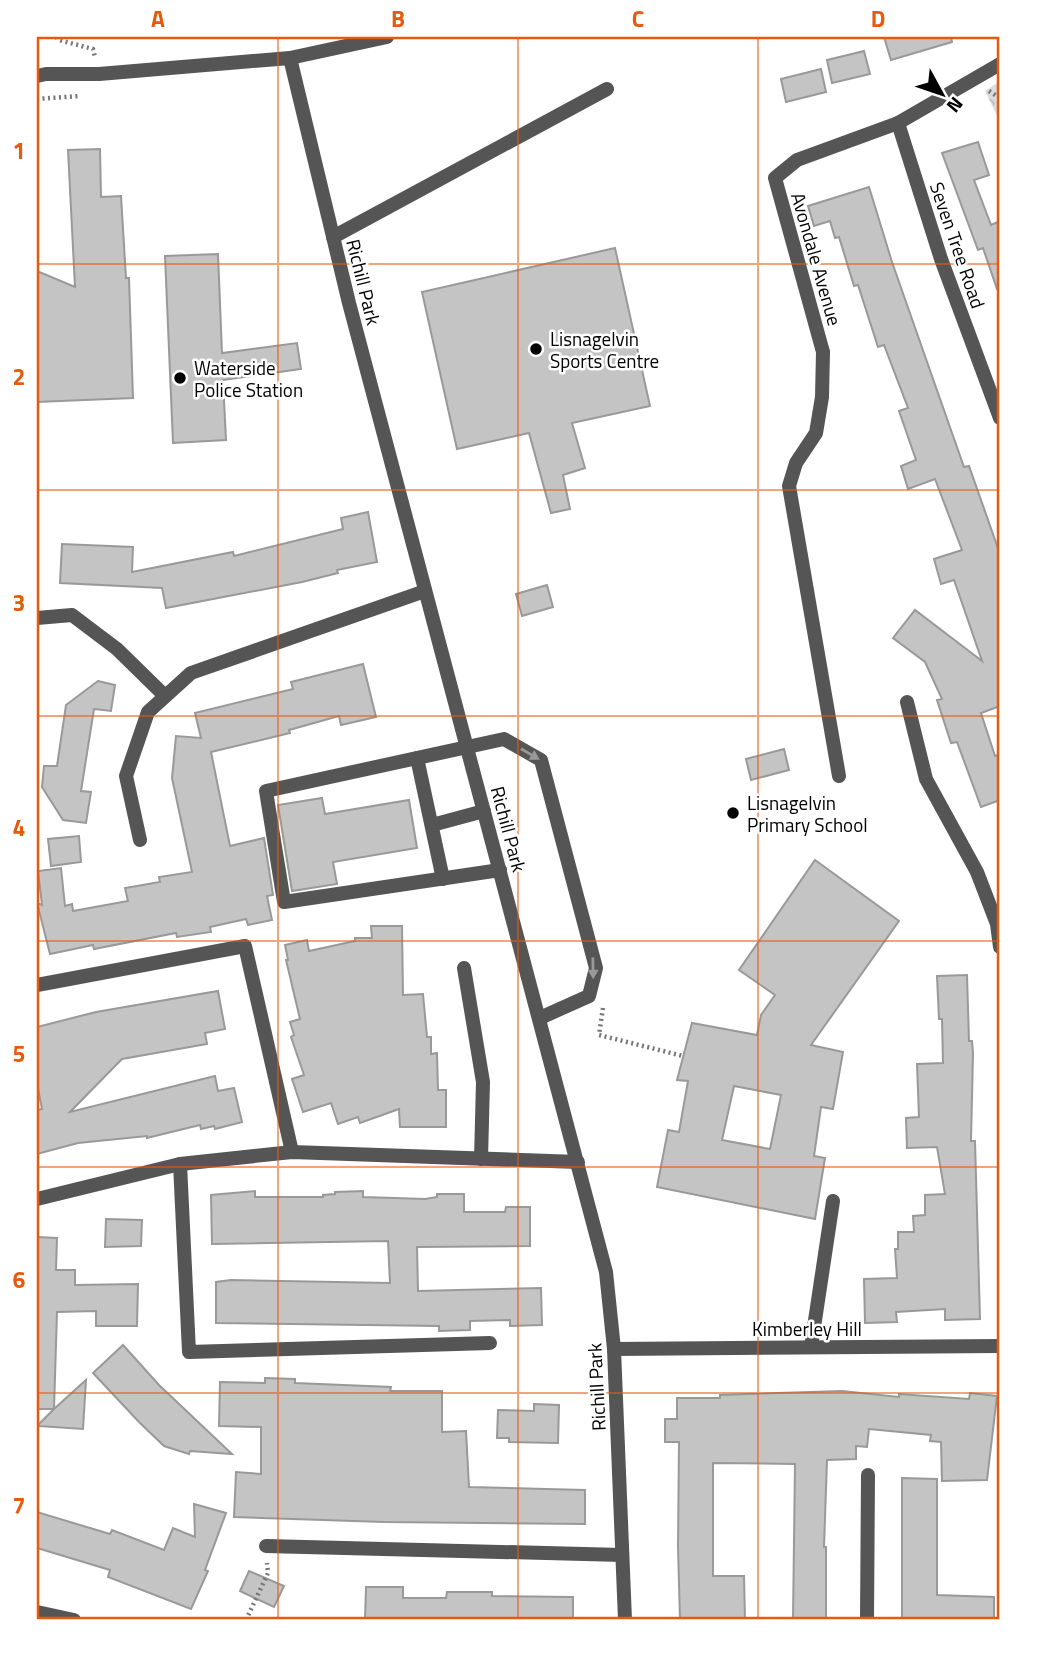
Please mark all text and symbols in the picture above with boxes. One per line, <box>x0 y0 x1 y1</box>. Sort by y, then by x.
text: A <box>151 1 165 36</box>
text: B <box>391 1 405 36</box>
text: C <box>632 1 644 36</box>
text: D <box>871 1 885 36</box>
north arrow <box>908 60 978 130</box>
text: N <box>940 91 971 120</box>
text: 1 <box>13 133 25 168</box>
street label: Seven Tree Road <box>923 178 993 312</box>
street label: Avondale Avenue <box>784 189 850 329</box>
street label: Richill Park <box>339 236 389 328</box>
place label: Lisnagelvin Sports Centre <box>550 324 659 375</box>
marker: Lisnagelvin Sports Centre <box>528 341 544 357</box>
place label: Waterside Police Station <box>194 353 303 404</box>
text: 2 <box>13 359 25 394</box>
marker: Waterside Police Station <box>172 370 188 386</box>
text: 3 <box>13 585 25 620</box>
one-way arrow <box>520 748 540 760</box>
street label: Richill Park <box>484 783 534 875</box>
place label: Lisnagelvin Primary School <box>747 788 868 839</box>
marker: Lisnagelvin Primary School <box>725 805 741 821</box>
text: 4 <box>13 810 25 845</box>
one-way arrow <box>587 957 598 979</box>
text: 5 <box>13 1036 25 1071</box>
text: 6 <box>13 1262 26 1297</box>
street label: Kimberley Hill <box>752 1314 862 1343</box>
street label: Richill Park <box>579 1342 613 1432</box>
text: 7 <box>13 1488 25 1523</box>

